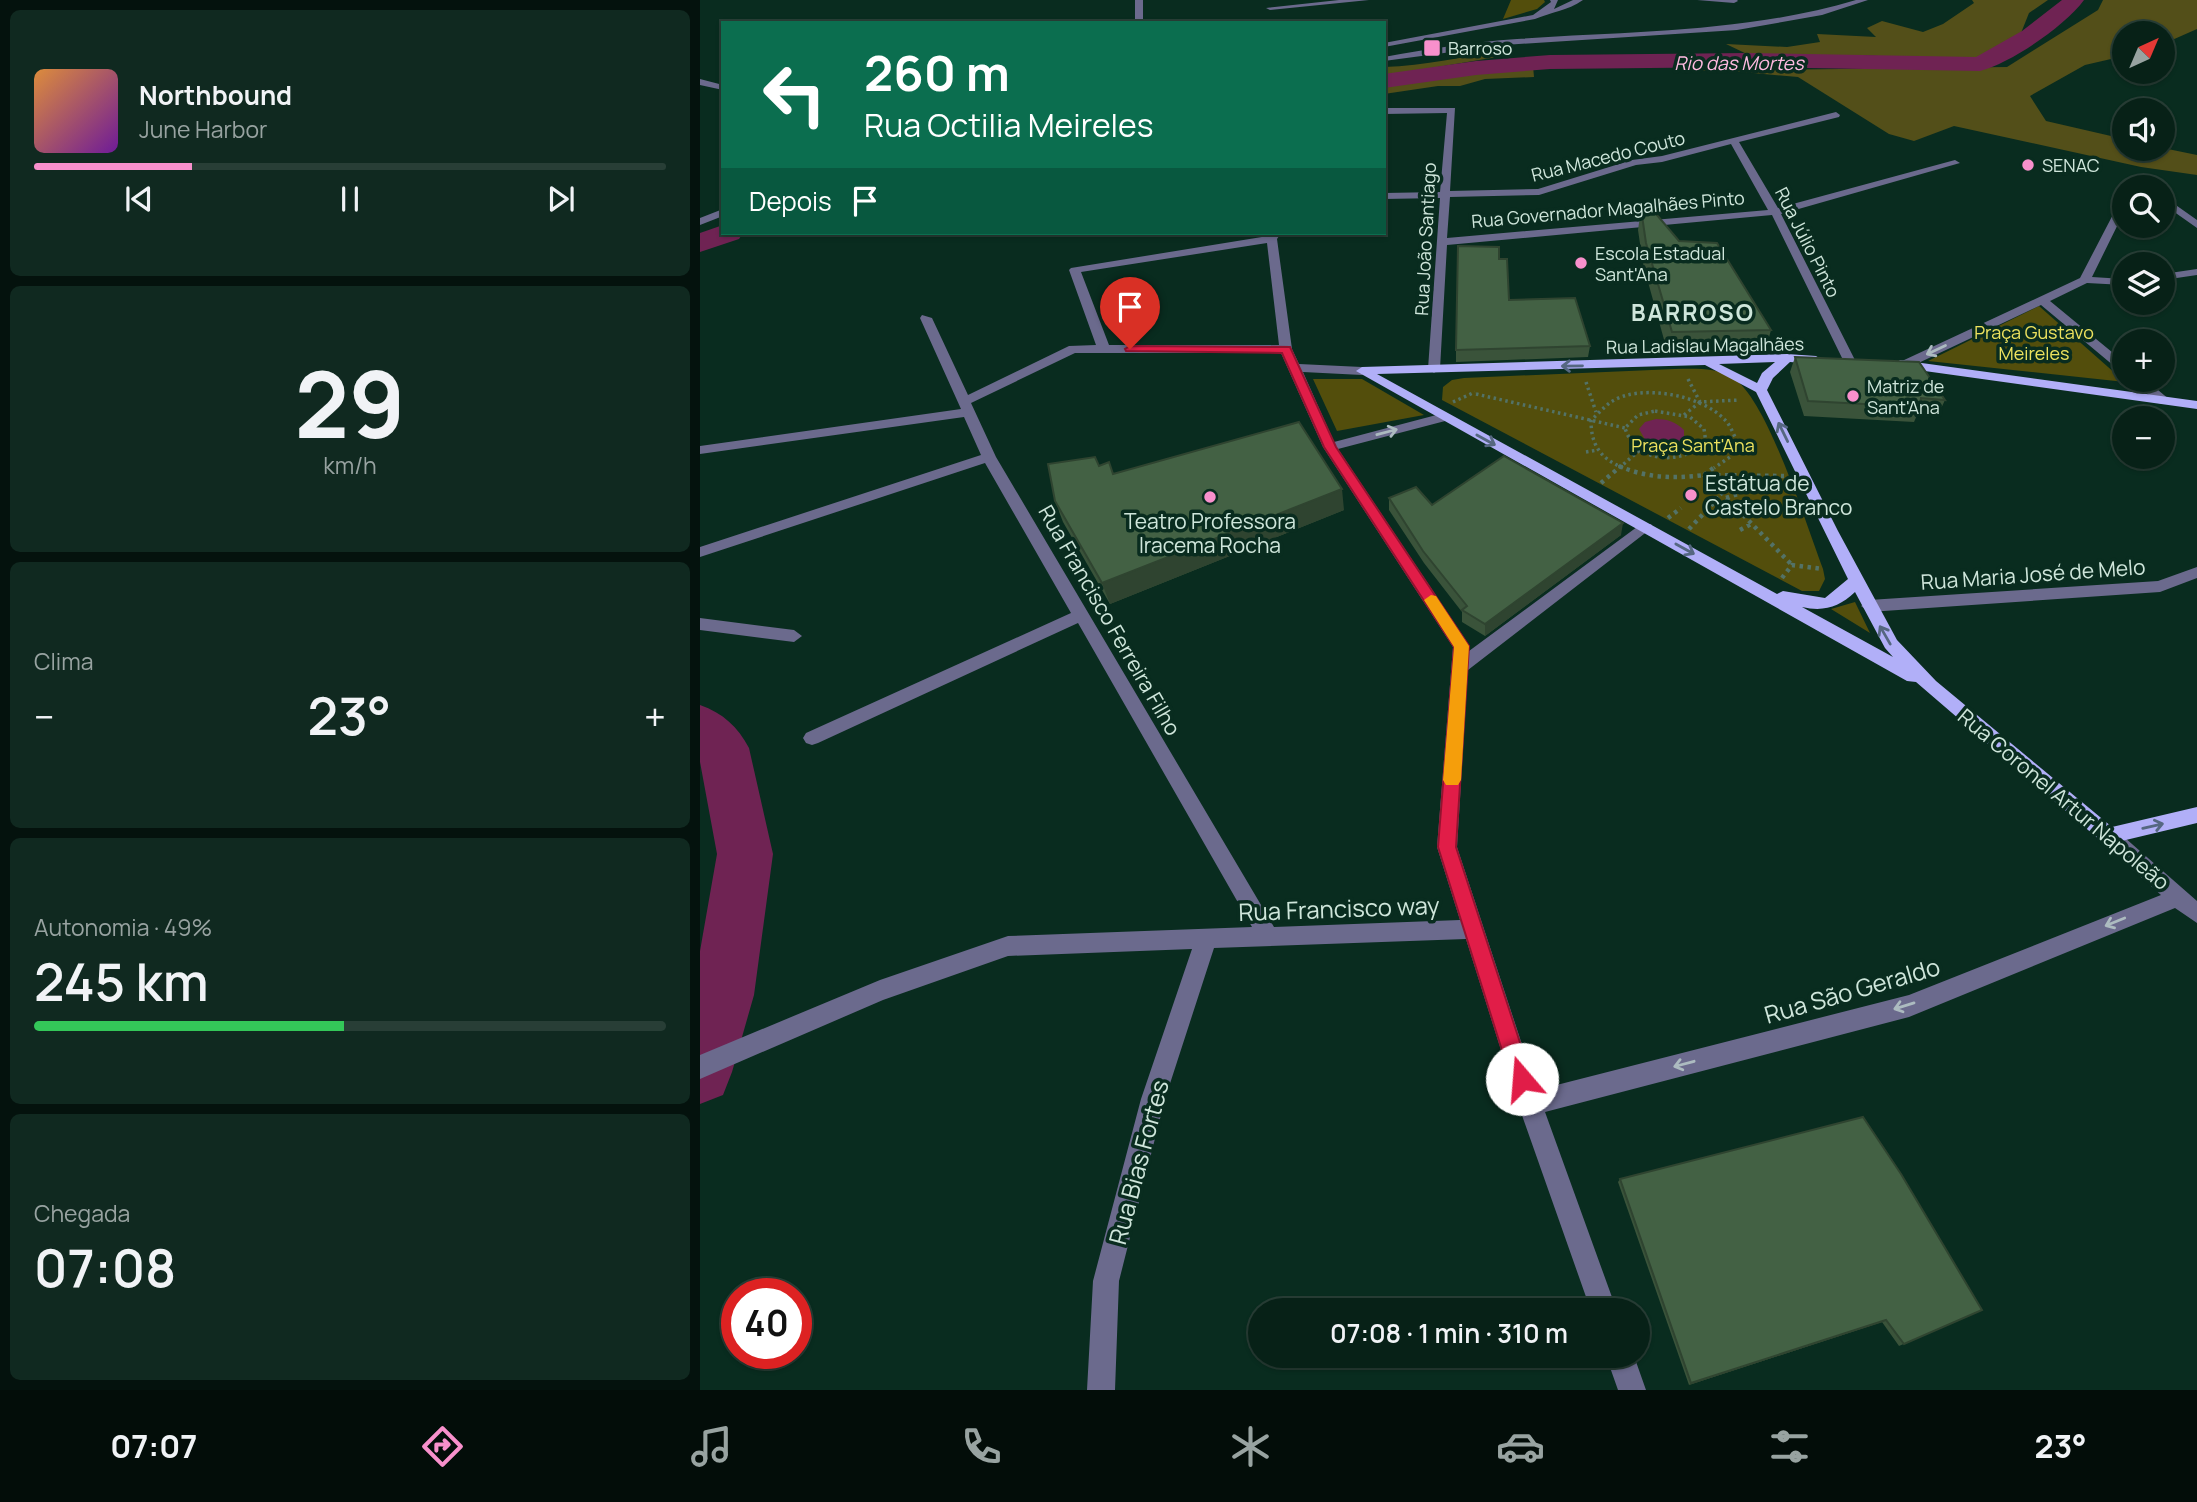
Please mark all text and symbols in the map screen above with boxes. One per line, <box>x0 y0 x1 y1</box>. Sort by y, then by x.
north arrow <box>2112 21 2175 84</box>
map controls <box>2112 21 2175 469</box>
place label: Barroso <box>1448 36 1513 60</box>
marker: Barroso <box>1422 38 1442 58</box>
text: 260 m <box>864 39 1010 106</box>
icon: left <box>749 49 840 140</box>
water label: Rio das Mortes <box>1674 50 1806 76</box>
text: Northbound <box>139 77 292 113</box>
button: sound <box>2112 98 2175 161</box>
text: Rua Octilia Meireles <box>864 103 1154 147</box>
text: June Harbor <box>139 113 267 145</box>
street label: Rua Macedo Couto <box>1529 125 1687 187</box>
place label: SENAC <box>2042 153 2100 177</box>
marker: SENAC <box>2020 157 2036 173</box>
street label: Rua João Santiago <box>1409 162 1441 316</box>
button: search <box>2112 175 2175 238</box>
icon: previous <box>120 180 158 218</box>
icon: pause <box>331 180 369 218</box>
icon: next <box>542 180 580 218</box>
icon: arrive <box>846 182 884 220</box>
text: Depois <box>749 183 832 219</box>
street label: Rua Júlio Pinto <box>1770 183 1846 301</box>
street label: Rua Governador Magalhães Pinto <box>1470 185 1746 233</box>
place label: Escola Estadual Sant'Ana <box>1595 241 1725 286</box>
button: layers <box>2112 252 2175 315</box>
marker: Escola Estadual Sant'Ana <box>1573 255 1589 271</box>
pin <box>1100 277 1160 349</box>
icon: arrive <box>1111 288 1149 326</box>
district label: BARROSO <box>1631 296 1755 328</box>
park label: Praça Gustavo Meireles <box>1974 320 2094 365</box>
button: + <box>2112 329 2175 392</box>
street label: Rua Ladislau Magalhães <box>1606 331 1804 359</box>
text: 29 <box>295 341 405 465</box>
one-way arrow <box>1926 344 1947 357</box>
one-way arrow <box>1560 359 1583 372</box>
place label: Matriz de Sant'Ana <box>1867 374 1944 419</box>
marker: Matriz de Sant'Ana <box>1845 388 1861 404</box>
button: − <box>2112 406 2175 469</box>
one-way arrow <box>1775 422 1789 443</box>
one-way arrow <box>1375 425 1398 438</box>
one-way arrow <box>1475 433 1495 447</box>
park label: Praça Sant'Ana <box>1631 433 1755 457</box>
text: km/h <box>323 449 377 481</box>
place label: Estátua de Castelo Branco <box>1705 469 1852 521</box>
marker: Estátua de Castelo Branco <box>1683 487 1699 503</box>
marker: Teatro Professora Iracema Rocha <box>1202 489 1218 505</box>
street label: Rua Francisco Ferreira Filho <box>1033 500 1187 740</box>
place label: Teatro Professora Iracema Rocha <box>1124 507 1296 559</box>
one-way arrow <box>1675 542 1695 556</box>
street label: Rua Maria José de Melo <box>1920 552 2146 596</box>
one-way arrow <box>1878 625 1892 645</box>
text: Clima <box>34 645 93 677</box>
text: 23° <box>307 680 391 751</box>
text: − <box>34 690 55 742</box>
text: + <box>644 690 666 742</box>
street label: Rua Coronel Artur Napoleão <box>1952 702 2176 896</box>
one-way arrow <box>2141 818 2164 832</box>
street label: Rua Francisco way <box>1238 888 1441 928</box>
text: Autonomia · 49% <box>34 911 212 943</box>
one-way arrow <box>2105 917 2127 930</box>
text: 245 km <box>34 946 209 1017</box>
street label: Rua São Geraldo <box>1760 949 1944 1031</box>
one-way arrow <box>1893 1001 1915 1014</box>
position arrow <box>1485 1042 1559 1116</box>
one-way arrow <box>1673 1058 1696 1071</box>
street label: Rua Bias Fortes <box>1100 1076 1176 1248</box>
text: Chegada <box>34 1197 130 1229</box>
text: 07:08 <box>34 1232 176 1303</box>
speed limit sign: 40 <box>721 1278 812 1369</box>
text: 07:08 · 1 min · 310 m <box>1330 1315 1568 1351</box>
icon: directions <box>418 1422 467 1471</box>
icon: music <box>687 1422 736 1471</box>
icon: phone <box>957 1422 1006 1471</box>
icon: climate <box>1226 1422 1275 1471</box>
icon: car <box>1496 1422 1545 1471</box>
icon: filters <box>1765 1422 1814 1471</box>
text: 07:07 <box>110 1424 197 1468</box>
text: 23° <box>2035 1424 2087 1468</box>

